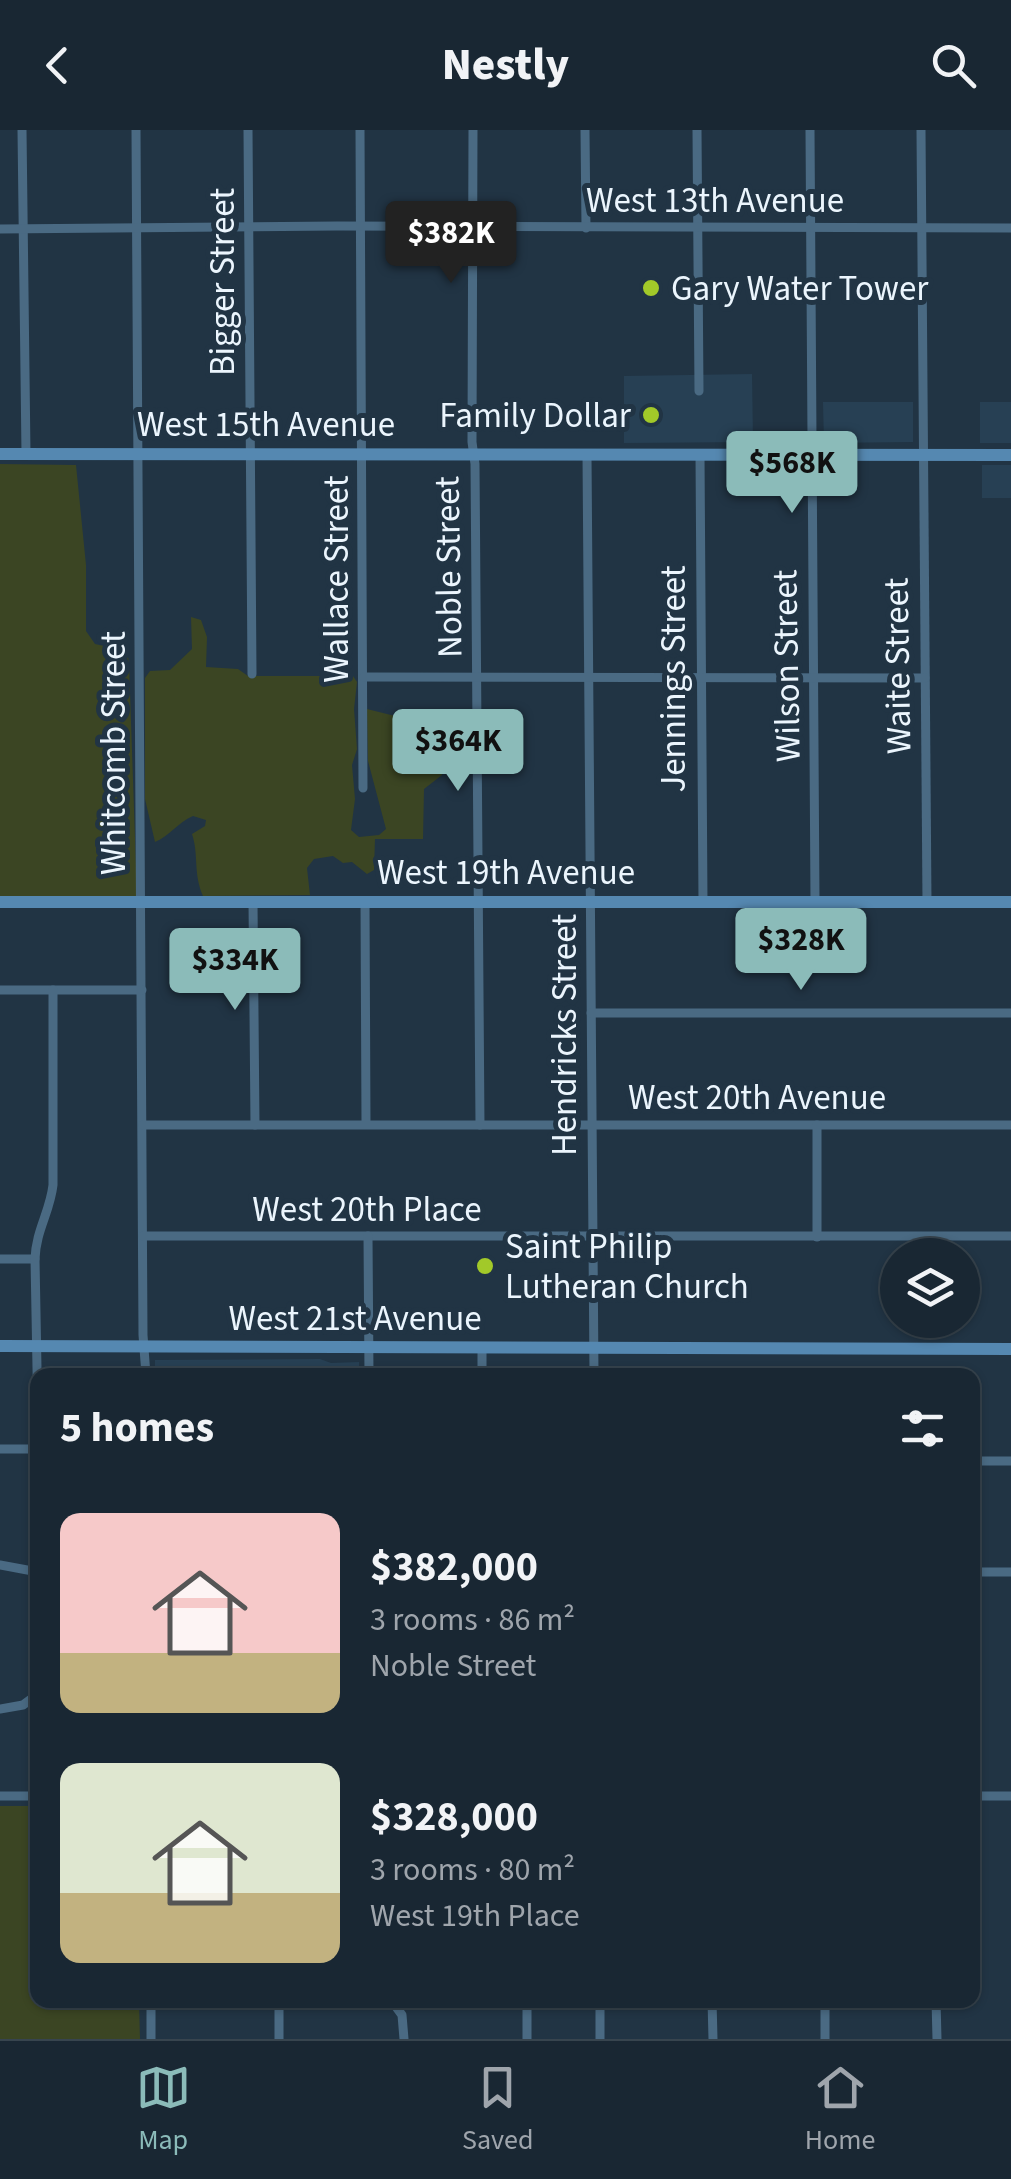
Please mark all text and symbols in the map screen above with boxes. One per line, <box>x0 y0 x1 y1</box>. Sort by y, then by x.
text: Nestly <box>442 33 569 97</box>
icon: back <box>30 38 85 93</box>
icon: search <box>926 38 981 93</box>
street label: West 13th Avenue <box>586 176 844 226</box>
street label: Bigger Street <box>198 188 248 376</box>
pin: $382K <box>381 201 521 286</box>
text: $382K <box>407 210 495 256</box>
place label: Gary Water Tower <box>671 264 929 314</box>
marker: Gary Water Tower <box>640 277 662 299</box>
place label: Family Dollar <box>439 391 632 441</box>
street label: West 15th Avenue <box>137 400 395 450</box>
marker: Family Dollar <box>640 404 662 426</box>
pin: $568K <box>722 431 862 516</box>
text: $568K <box>748 440 836 486</box>
street label: Wallace Street <box>312 475 362 683</box>
street label: Noble Street <box>422 475 476 658</box>
street label: Jennings Street <box>649 565 699 793</box>
street label: Wilson Street <box>760 569 814 763</box>
street label: Waite Street <box>871 577 925 755</box>
street label: Whitcomb Street <box>89 631 139 875</box>
pin: $364K <box>388 709 528 794</box>
text: $364K <box>414 718 502 764</box>
street label: West 19th Avenue <box>377 848 635 898</box>
pin: $328K <box>731 908 871 993</box>
street label: Hendricks Street <box>540 914 590 1156</box>
text: $328K <box>757 917 845 963</box>
pin: $334K <box>165 928 305 1013</box>
text: $334K <box>191 937 279 983</box>
street label: West 20th Avenue <box>628 1073 886 1123</box>
street label: West 20th Place <box>252 1185 482 1235</box>
place label: Saint Philip Lutheran Church <box>505 1222 749 1312</box>
map controls <box>880 1238 980 1338</box>
button: layers <box>880 1238 980 1338</box>
marker: Saint Philip Lutheran Church <box>474 1255 496 1277</box>
street label: West 21st Avenue <box>228 1294 482 1344</box>
text: 5 homes <box>60 1398 214 1458</box>
icon: filters <box>895 1401 950 1456</box>
text: $382,000 <box>370 1537 538 1597</box>
icon: home <box>140 1553 260 1673</box>
text: 3 rooms · 86 m² <box>370 1597 575 1643</box>
text: Noble Street <box>370 1643 536 1689</box>
text: $328,000 <box>370 1787 538 1847</box>
icon: home <box>140 1803 260 1923</box>
text: 3 rooms · 80 m² <box>370 1847 575 1893</box>
text: West 19th Place <box>370 1893 580 1939</box>
tab: Map <box>136 2060 191 2160</box>
tab: Saved <box>462 2060 533 2160</box>
tab: Home <box>805 2060 875 2160</box>

